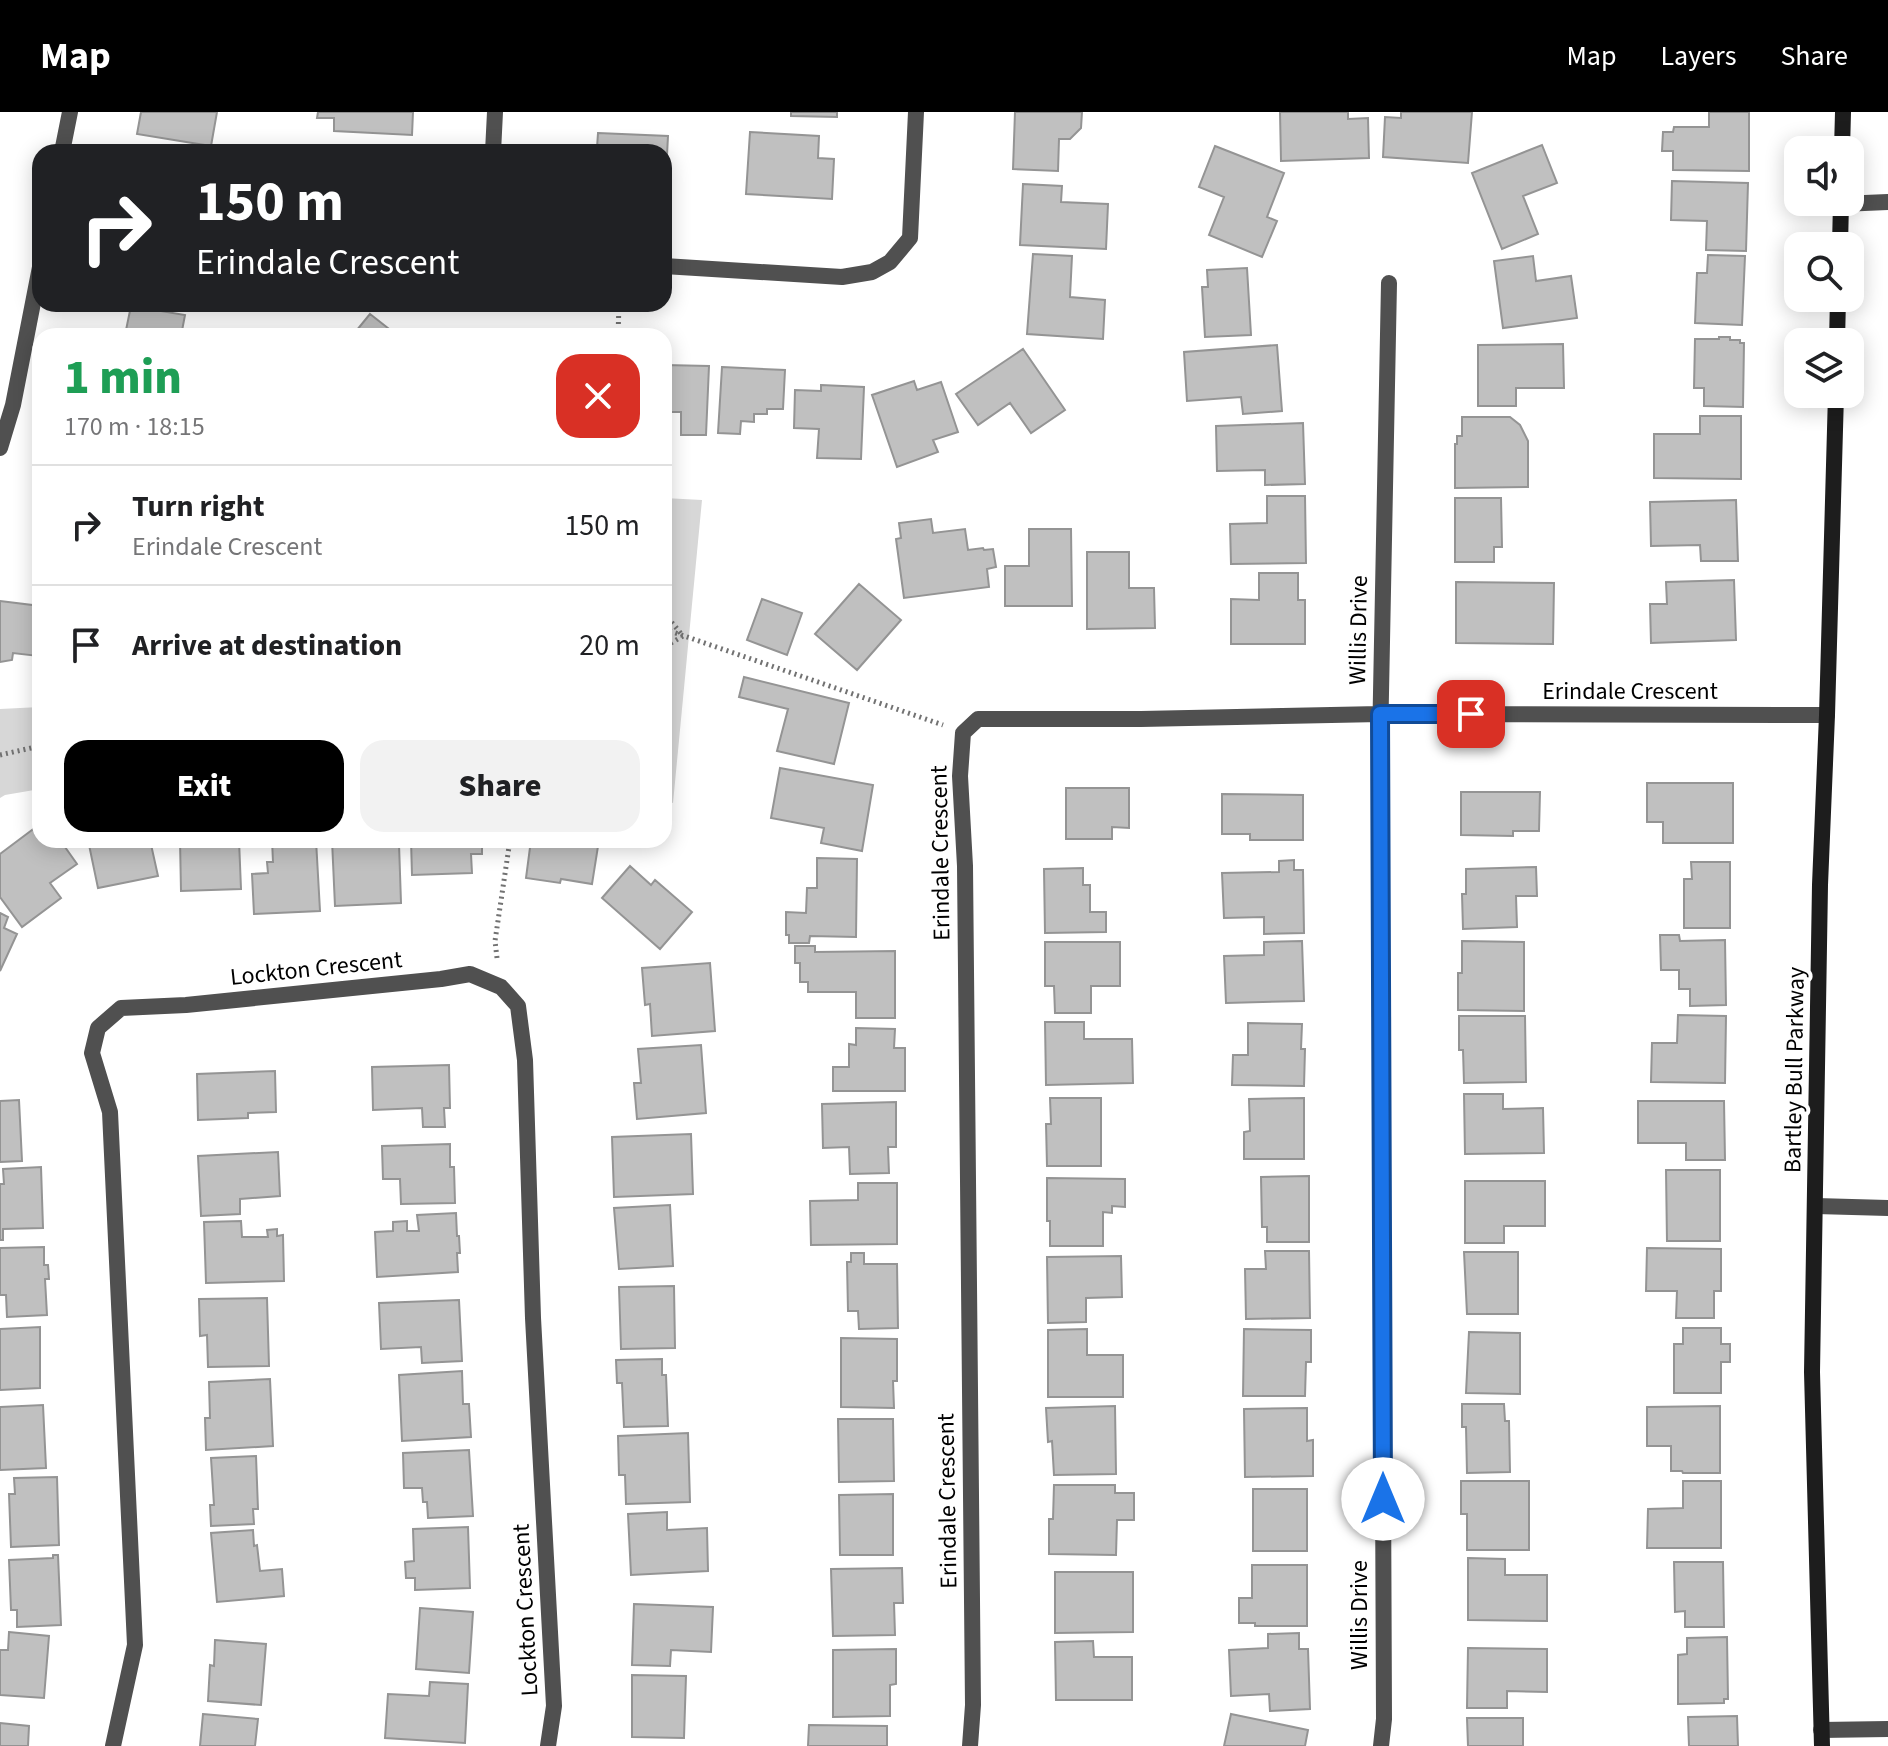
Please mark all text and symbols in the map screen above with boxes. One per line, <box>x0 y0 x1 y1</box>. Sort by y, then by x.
text: Map <box>40 29 111 83</box>
text: Map <box>1566 36 1616 76</box>
text: Layers <box>1660 36 1736 76</box>
text: Share <box>1780 36 1848 76</box>
map controls <box>1784 136 1864 408</box>
button: sound <box>1784 136 1864 216</box>
text: 150 m <box>196 163 344 242</box>
icon: right <box>64 176 168 280</box>
button: search <box>1784 232 1864 312</box>
text: Erindale Crescent <box>196 237 459 288</box>
button: layers <box>1784 328 1864 408</box>
text: 1 min <box>64 344 182 412</box>
button: close <box>556 354 640 438</box>
text: 170 m · 18:15 <box>64 408 205 445</box>
text: Turn right <box>132 485 264 528</box>
icon: right <box>64 503 108 547</box>
text: 150 m <box>564 504 640 547</box>
text: Erindale Crescent <box>132 528 322 565</box>
street label: Willis Drive <box>1340 575 1377 685</box>
icon: arrive <box>64 623 108 667</box>
text: Arrive at destination <box>132 624 402 667</box>
text: 20 m <box>579 624 640 667</box>
street label: Erindale Crescent <box>1542 674 1718 709</box>
pin <box>1437 680 1505 748</box>
icon: arrive <box>1449 692 1493 736</box>
button: Exit <box>64 740 344 832</box>
button: Share <box>360 740 640 832</box>
street label: Erindale Crescent <box>921 765 960 941</box>
street label: Lockton Crescent <box>228 942 404 995</box>
street label: Bartley Bull Parkway <box>1775 967 1814 1173</box>
street label: Erindale Crescent <box>928 1413 967 1589</box>
position arrow <box>1341 1457 1425 1541</box>
street label: Lockton Crescent <box>504 1523 547 1697</box>
street label: Willis Drive <box>1342 1560 1377 1670</box>

